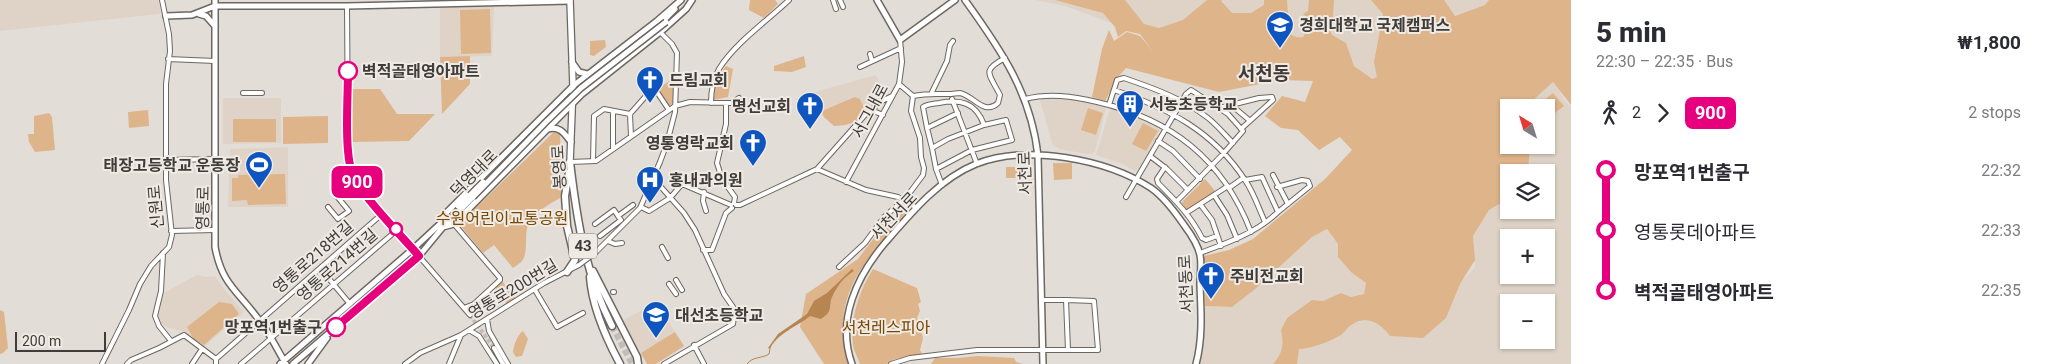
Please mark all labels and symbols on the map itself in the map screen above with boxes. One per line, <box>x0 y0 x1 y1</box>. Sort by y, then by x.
school or university icon: 경희대학교 국제캠퍼스 <box>1265 10 1295 49</box>
place label: 경희대학교 국제캠퍼스 <box>1299 16 1450 35</box>
marker: 벽적골태영아파트 <box>338 61 358 81</box>
place label: 벽적골태영아파트 <box>362 62 480 81</box>
district label: 서천동 <box>1238 62 1290 85</box>
church icon: 드림교회 <box>635 65 665 104</box>
place label: 드림교회 <box>669 71 728 90</box>
street label: 서그내로 <box>848 80 892 141</box>
building icon: 서농초등학교 <box>1115 89 1145 128</box>
church icon: 명선교회 <box>795 91 825 130</box>
place label: 서농초등학교 <box>1149 95 1238 114</box>
place label: 명선교회 <box>732 97 791 116</box>
north arrow <box>1500 99 1555 154</box>
church icon: 영통영락교회 <box>738 128 768 167</box>
place label: 영통영락교회 <box>646 134 734 153</box>
street label: 봉영로 <box>548 144 570 190</box>
street label: 덕영대로 <box>446 145 502 201</box>
sports icon: 태장고등학교 운동장 <box>244 150 274 189</box>
street label: 서천로 <box>1015 150 1035 195</box>
place label: 태장고등학교 운동장 <box>104 156 240 175</box>
hospital icon: 홍내과의원 <box>635 165 665 204</box>
line badge: 900 <box>328 166 386 198</box>
place label: 홍내과의원 <box>669 171 743 190</box>
street label: 신원로 <box>145 184 167 230</box>
street label: 영통로 <box>193 185 213 230</box>
street label: 서천서로 <box>867 188 921 244</box>
park label: 수원어린이교통공원 <box>436 209 568 228</box>
street label: 영통로218번길 <box>269 217 357 297</box>
unlabelled marker <box>389 222 403 236</box>
street label: 영통로214번길 <box>293 225 381 305</box>
road number: 43 <box>569 234 597 258</box>
street label: 서천동로 <box>1175 254 1197 314</box>
street label: 영통로200번길 <box>465 255 561 323</box>
church icon: 주비전교회 <box>1196 261 1226 300</box>
place label: 주비전교회 <box>1230 267 1304 286</box>
school or university icon: 대선초등학교 <box>641 300 671 339</box>
place label: 대선초등학교 <box>675 306 764 325</box>
marker: 망포역1번출구 <box>326 317 346 337</box>
place label: 망포역1번출구 <box>225 318 322 337</box>
park label: 서천레스피아 <box>842 318 930 337</box>
scale bar <box>15 329 106 352</box>

